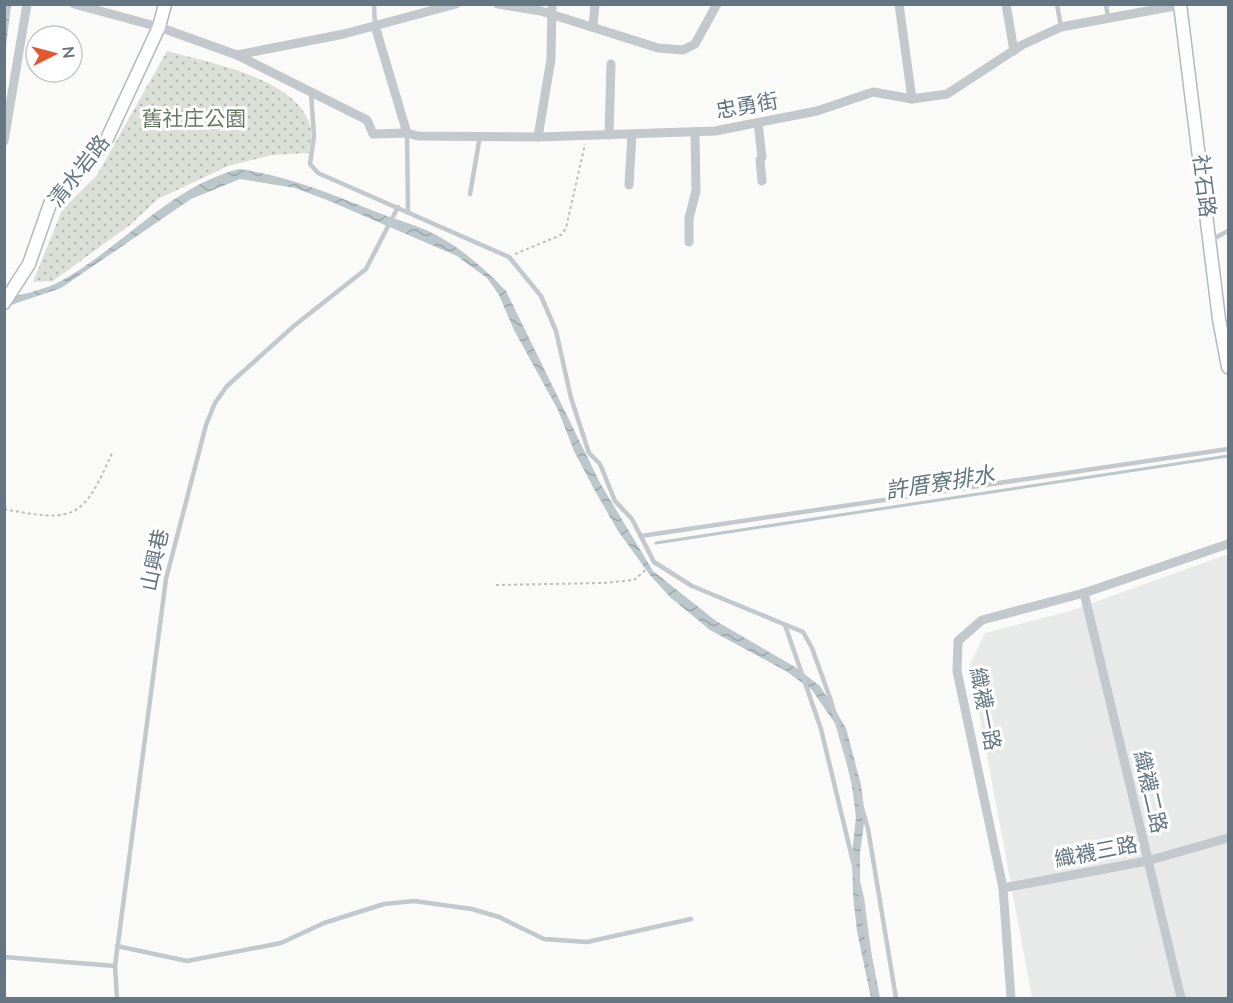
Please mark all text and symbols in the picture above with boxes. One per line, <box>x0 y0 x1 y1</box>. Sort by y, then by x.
north arrow <box>24 24 84 84</box>
text: N <box>56 45 79 60</box>
street label: 忠勇街 <box>714 87 780 125</box>
park label: 舊社庄公園 <box>142 105 247 133</box>
street label: 清水岩路 <box>42 129 116 213</box>
street label: 社石路 <box>1186 153 1222 219</box>
water label: 許厝寮排水 <box>883 459 998 506</box>
street label: 山興巷 <box>135 526 175 594</box>
street label: 織襪一路 <box>963 665 1007 753</box>
street label: 織襪二路 <box>1127 748 1173 836</box>
street label: 織襪三路 <box>1052 830 1140 874</box>

